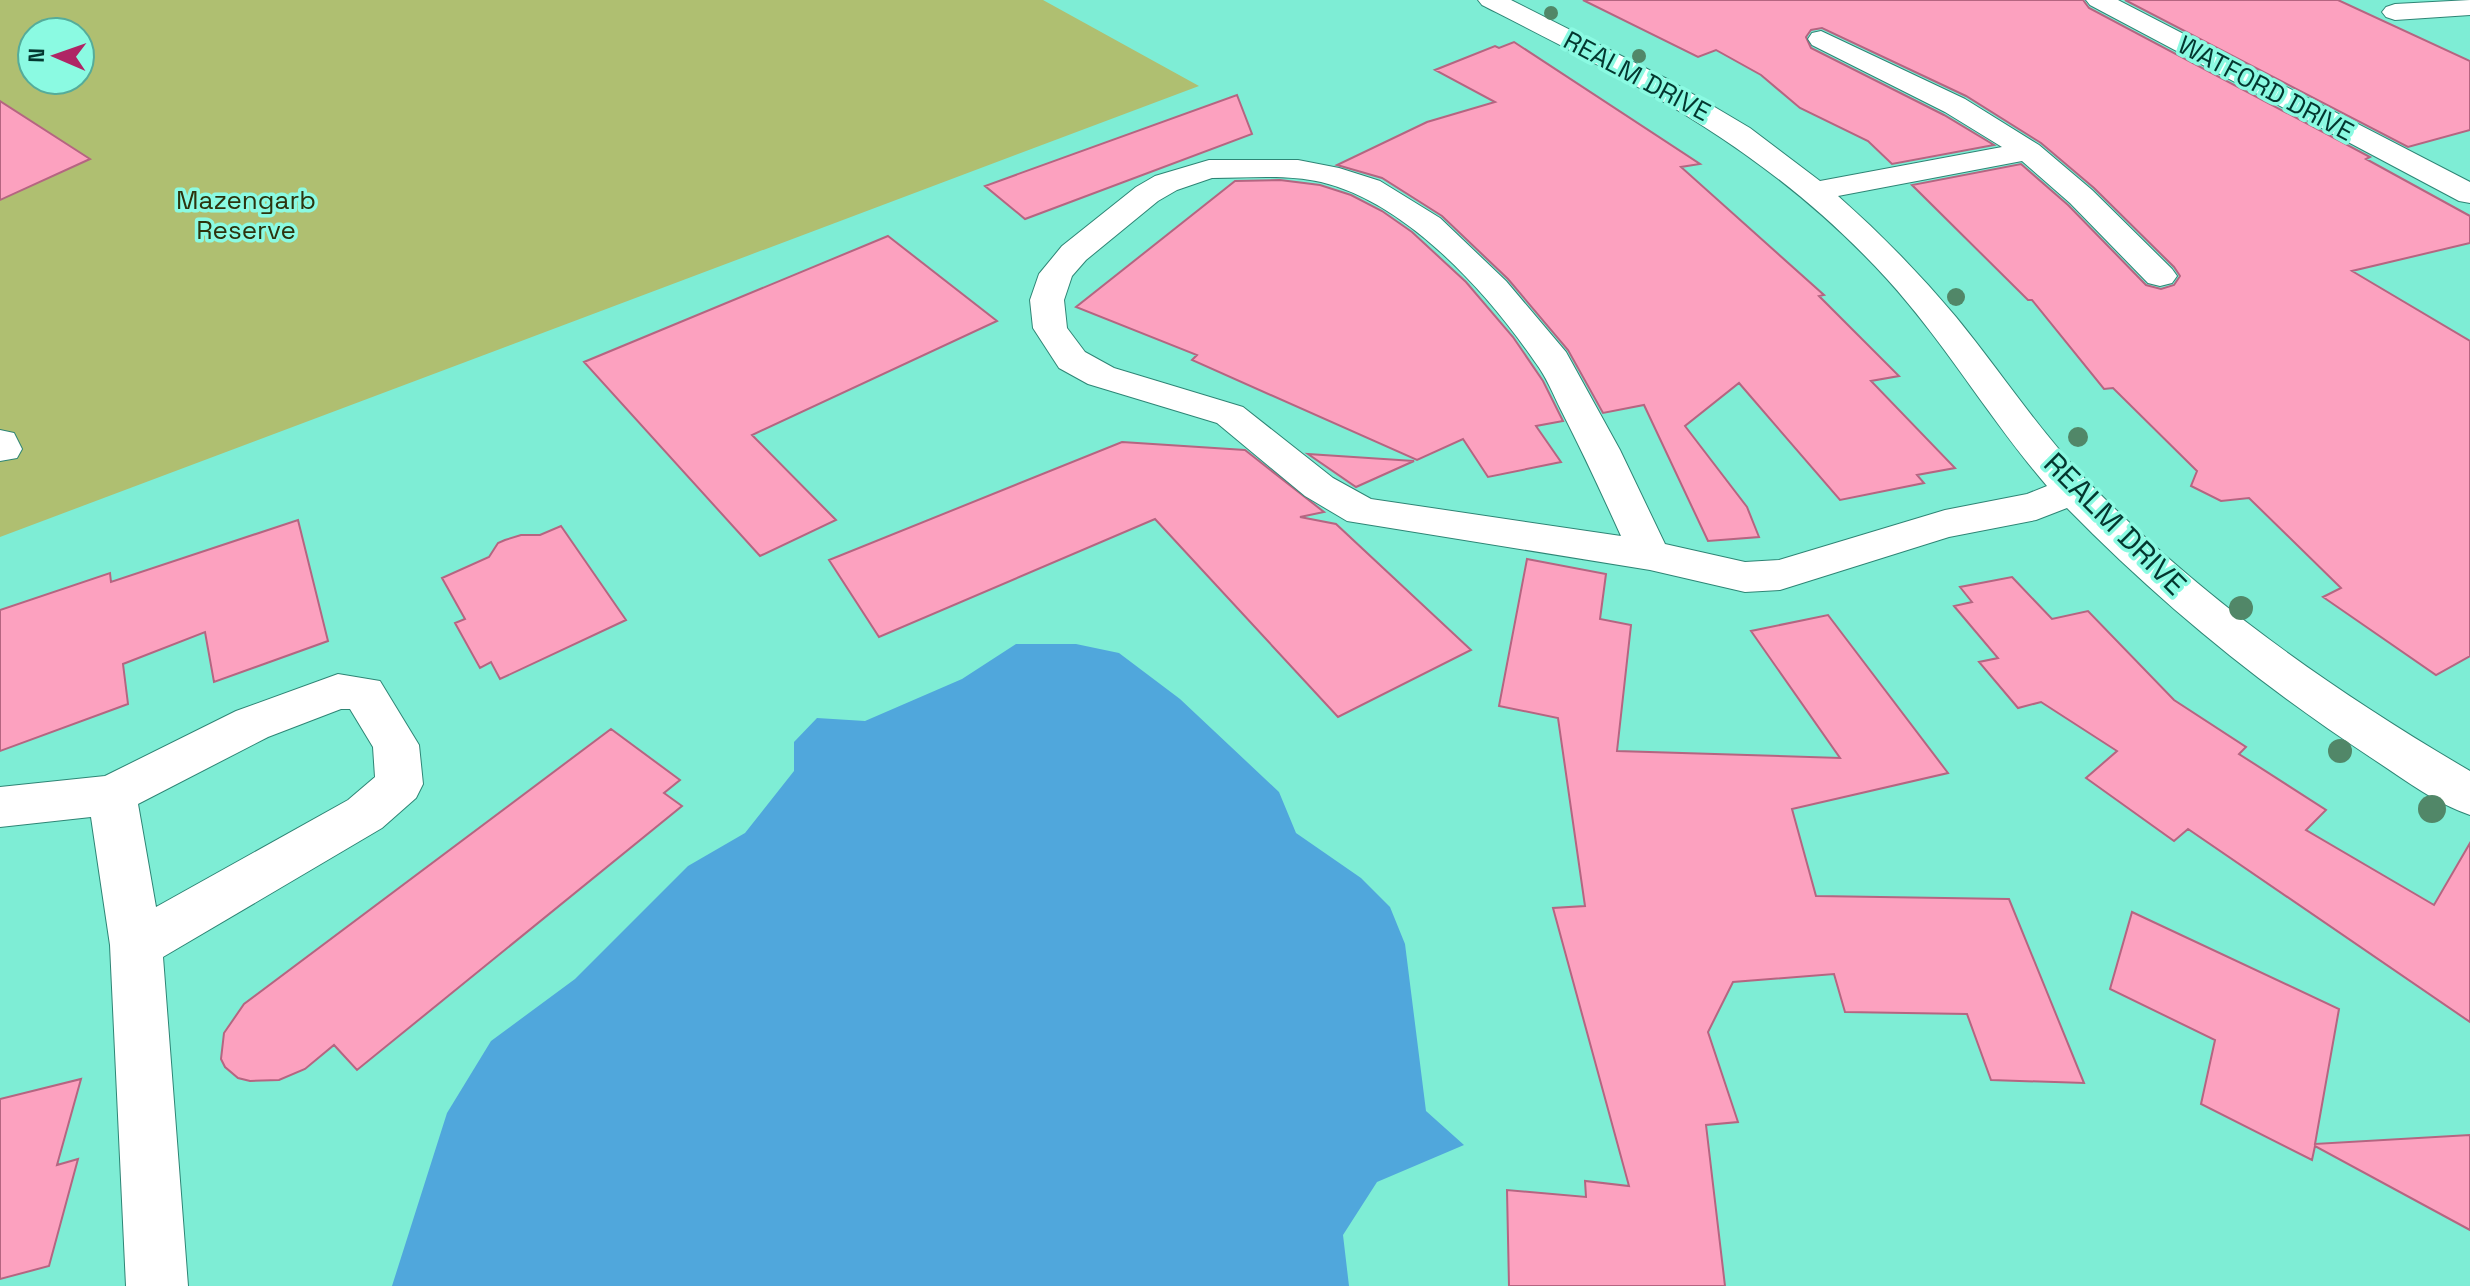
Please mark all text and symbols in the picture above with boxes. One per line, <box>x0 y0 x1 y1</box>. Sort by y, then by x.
north arrow <box>16 16 96 96</box>
street label: REALM DRIVE <box>1558 23 1716 129</box>
street label: WATFORD DRIVE <box>2172 27 2360 149</box>
text: N <box>22 47 50 63</box>
park label: Mazengarb Reserve <box>176 183 316 247</box>
street label: REALM DRIVE <box>2036 444 2195 603</box>

